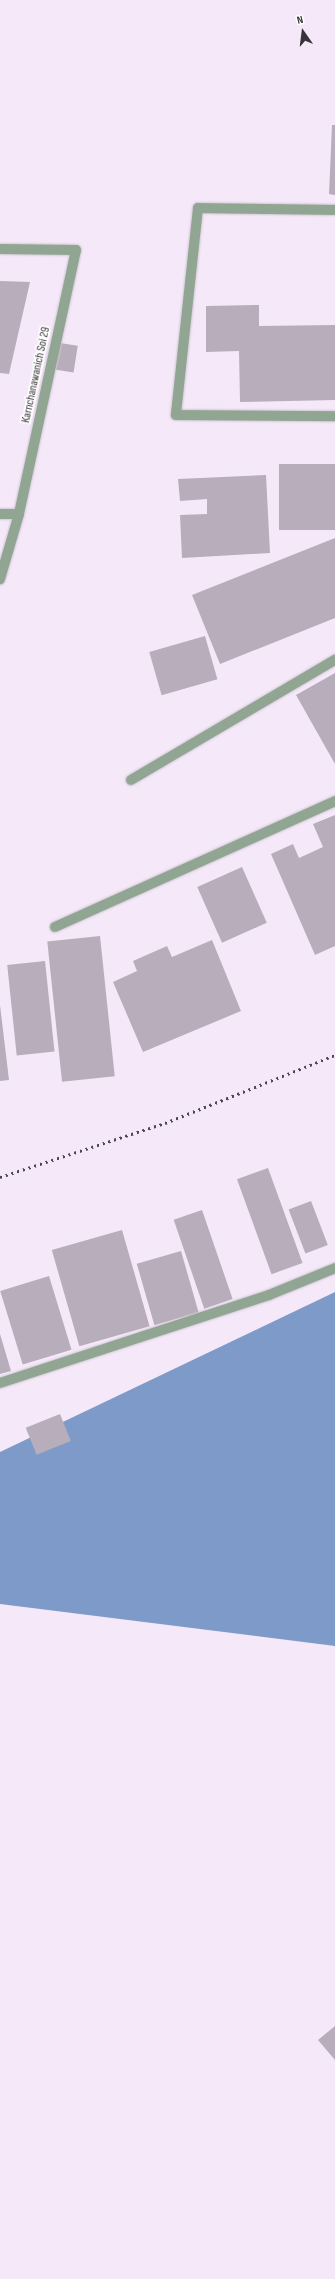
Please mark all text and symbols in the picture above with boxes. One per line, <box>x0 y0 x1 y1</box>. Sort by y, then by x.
north arrow <box>283 12 323 52</box>
text: N <box>296 13 304 27</box>
street label: Karnchanawanich Soi 29 <box>19 326 53 424</box>

